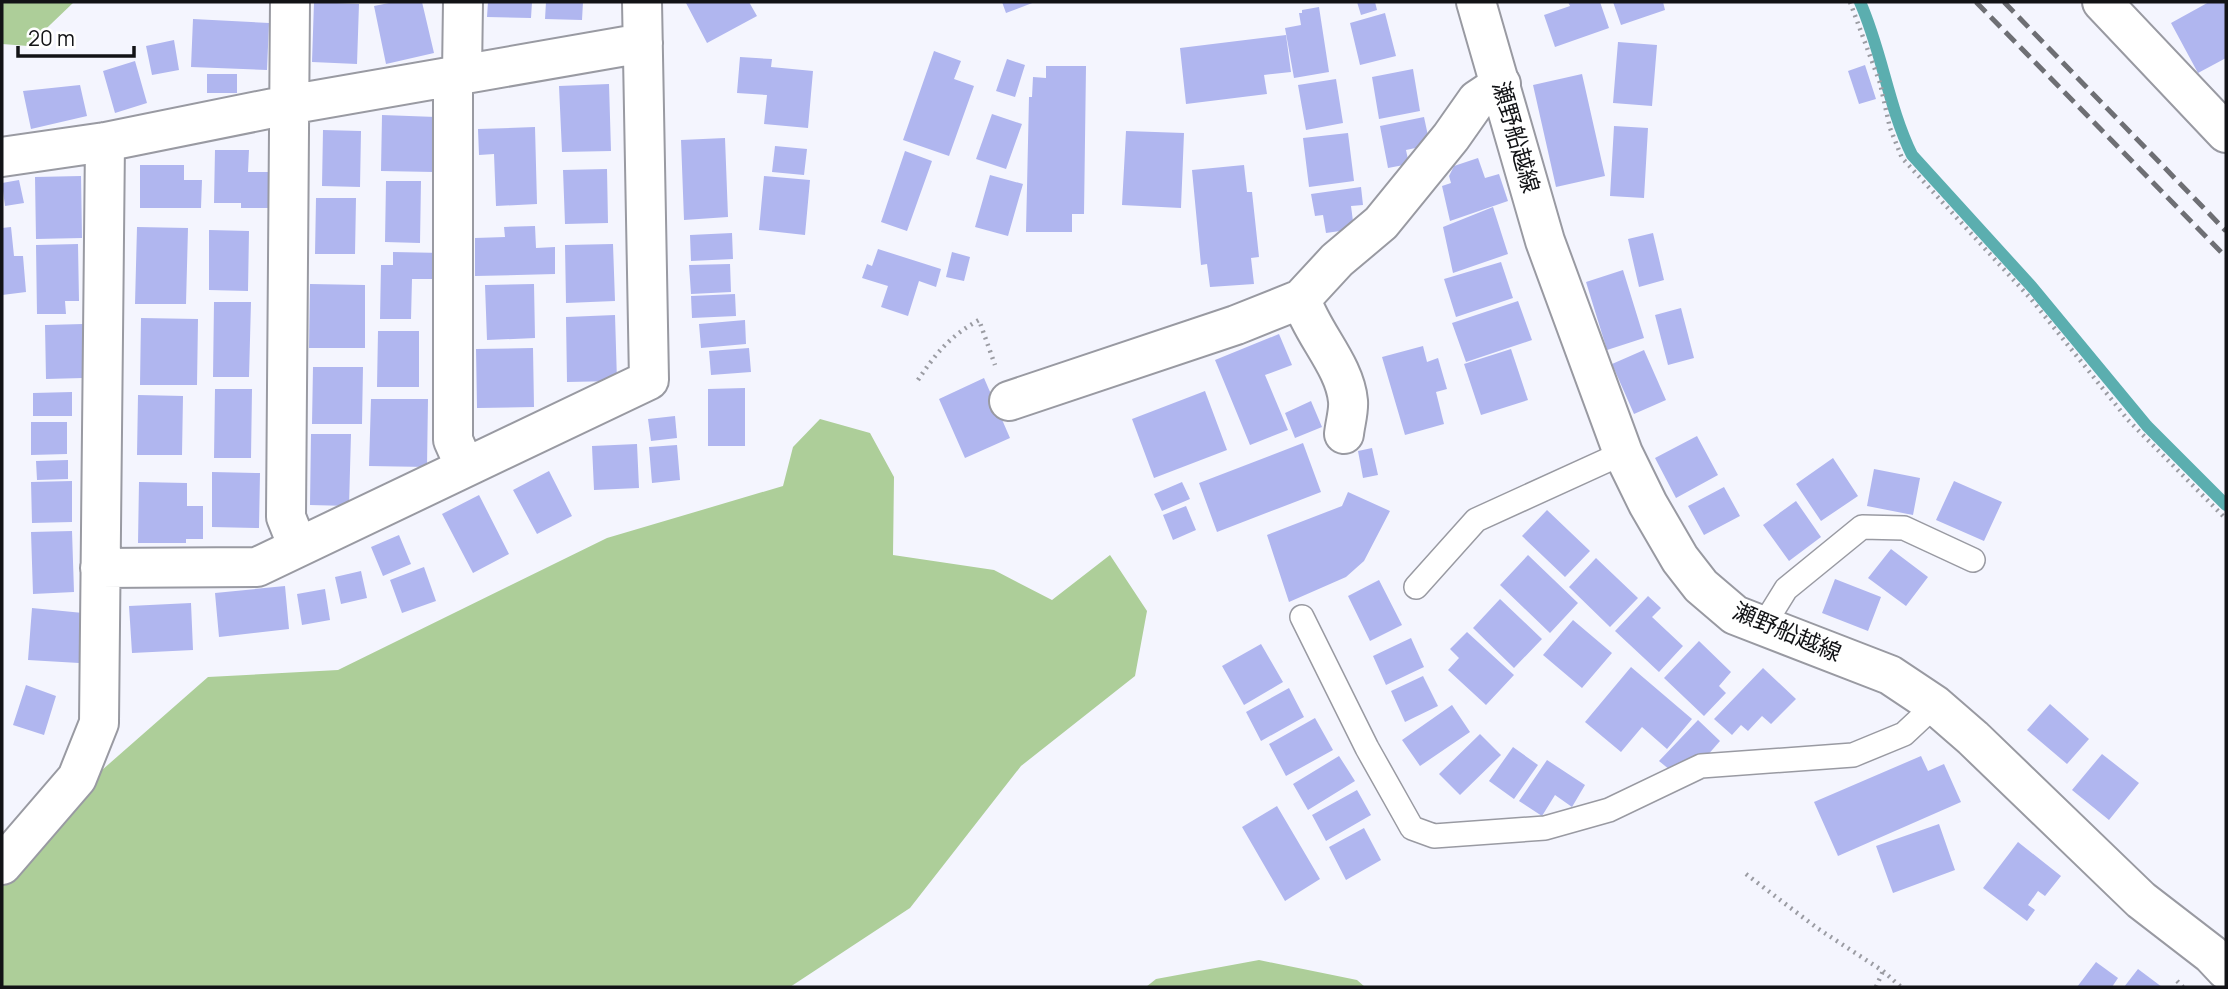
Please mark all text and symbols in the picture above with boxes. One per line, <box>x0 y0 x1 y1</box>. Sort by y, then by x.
scale bar <box>18 14 133 58</box>
text: 20 m <box>28 24 75 52</box>
street label: 瀬野船越線 <box>1486 77 1548 196</box>
street label: 瀬野船越線 <box>1728 594 1847 668</box>

